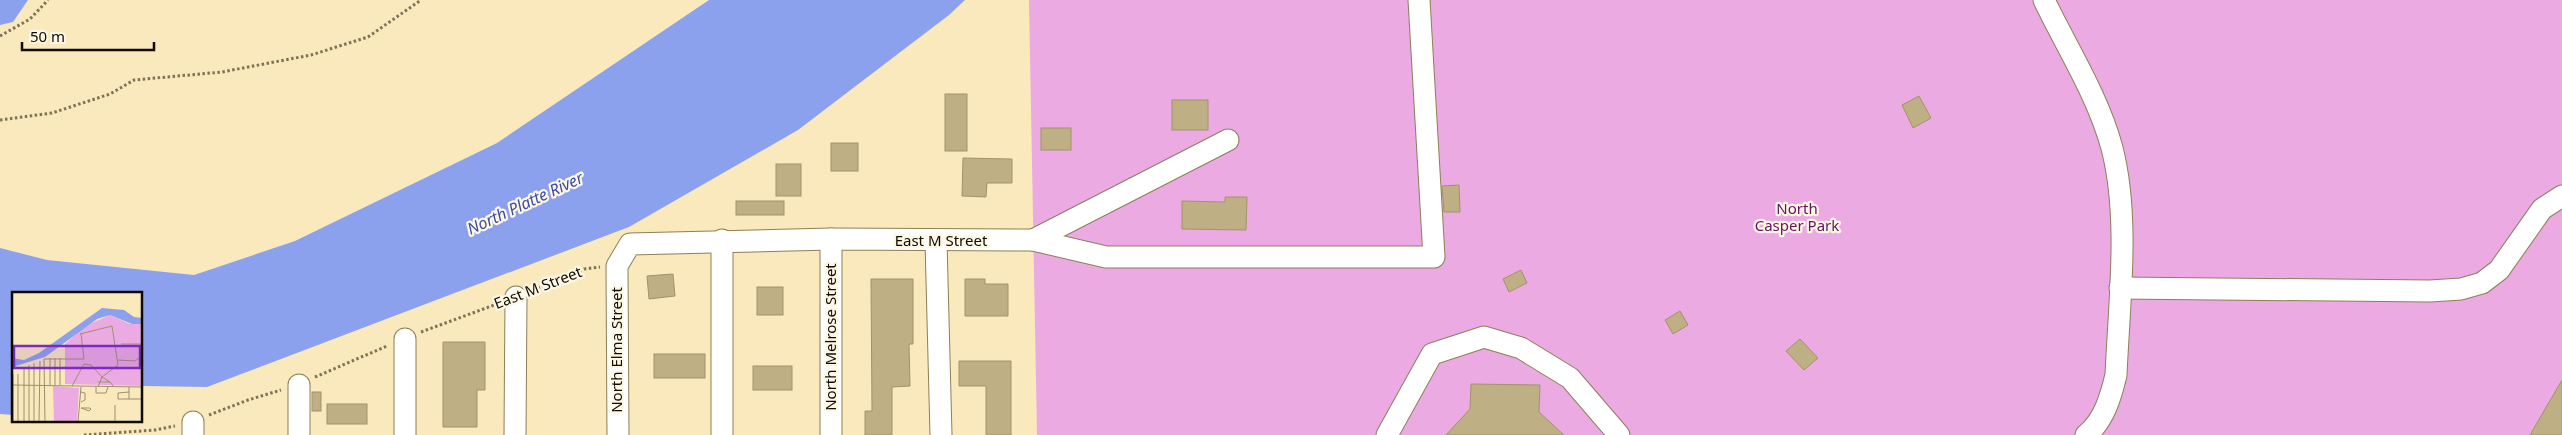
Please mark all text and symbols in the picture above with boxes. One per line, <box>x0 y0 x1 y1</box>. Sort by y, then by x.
scale bar <box>22 20 155 52</box>
text: 50 m <box>30 26 65 46</box>
water label: North Platte River <box>463 166 587 240</box>
park label: North Casper Park <box>1755 198 1839 235</box>
street label: East M Street <box>895 230 988 250</box>
street label: East M Street <box>491 261 585 313</box>
street label: North Melrose Street <box>820 263 840 411</box>
street label: North Elma Street <box>606 287 626 413</box>
inset map <box>12 292 142 422</box>

